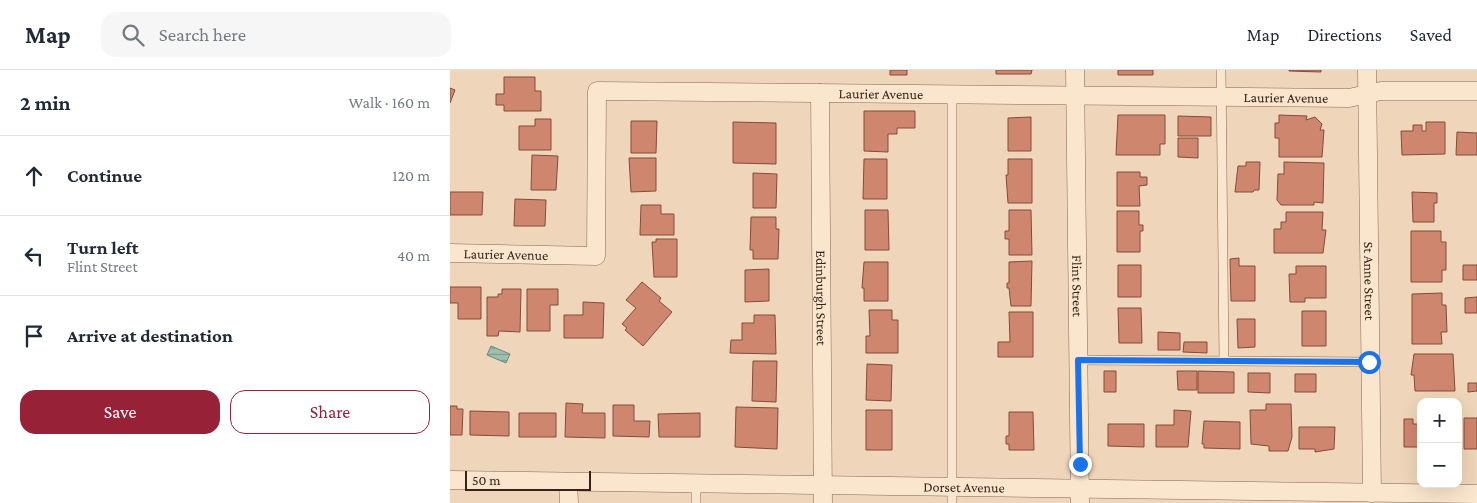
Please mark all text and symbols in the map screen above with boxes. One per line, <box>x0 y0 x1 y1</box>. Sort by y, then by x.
search box <box>101 12 451 57</box>
text: Map <box>25 21 71 48</box>
icon: search <box>119 21 147 49</box>
text: Search here <box>159 24 246 45</box>
text: Map <box>1247 25 1279 45</box>
text: Directions <box>1307 25 1382 45</box>
text: Saved <box>1410 25 1452 45</box>
street label: Laurier Avenue <box>839 85 923 102</box>
street label: Laurier Avenue <box>1244 89 1328 106</box>
text: 2 min <box>20 91 71 115</box>
text: Walk · 160 m <box>349 94 430 111</box>
icon: ahead <box>20 162 48 190</box>
text: Continue <box>67 165 142 186</box>
text: 120 m <box>392 167 430 184</box>
text: Turn left <box>67 237 139 258</box>
icon: left <box>20 242 48 270</box>
street label: St Anne Street <box>1361 242 1378 321</box>
street label: Laurier Avenue <box>464 245 548 263</box>
text: 40 m <box>397 247 430 264</box>
street label: Edinburgh Street <box>813 250 830 346</box>
street label: Flint Street <box>1069 255 1086 317</box>
text: Flint Street <box>67 258 138 275</box>
icon: arrive <box>20 322 48 350</box>
text: Arrive at destination <box>67 325 233 346</box>
route start <box>1358 351 1381 374</box>
button: Save <box>20 390 220 434</box>
button: Share <box>230 390 430 434</box>
map controls <box>1417 398 1462 488</box>
button: + <box>1417 398 1462 443</box>
button: − <box>1417 443 1462 488</box>
route end <box>1069 453 1092 476</box>
scale bar <box>465 468 591 491</box>
text: 50 m <box>472 472 500 488</box>
street label: Dorset Avenue <box>923 478 1005 496</box>

